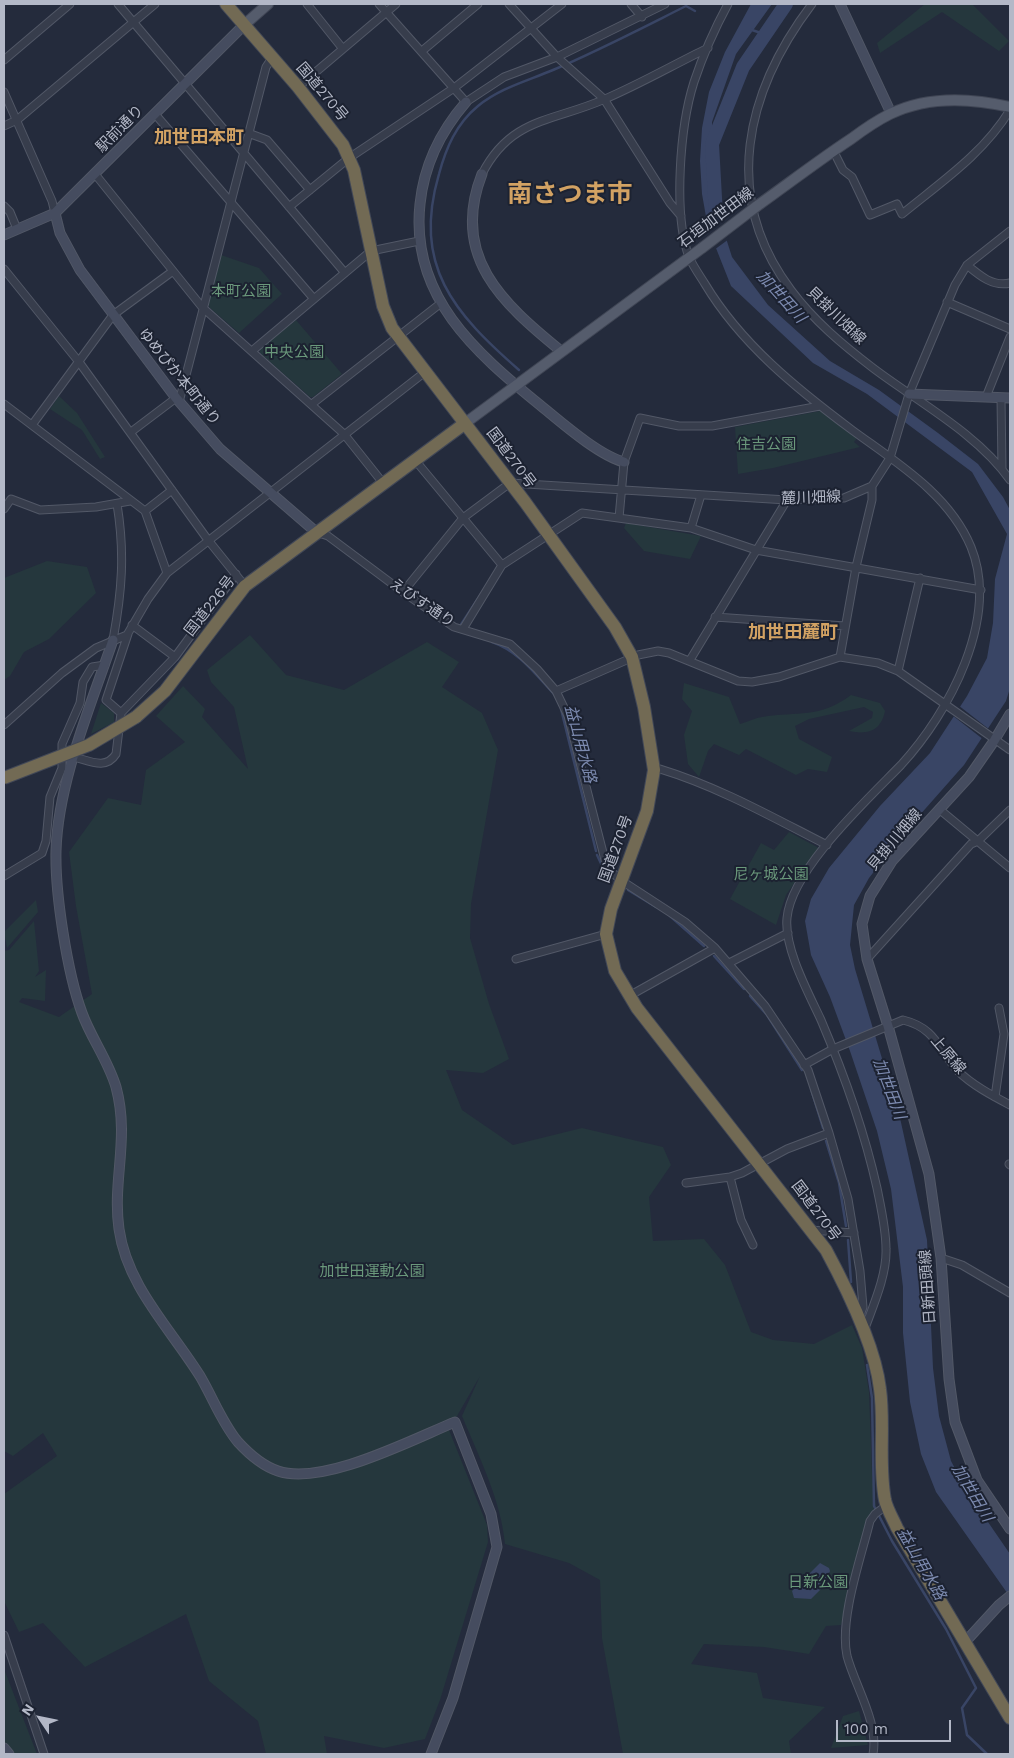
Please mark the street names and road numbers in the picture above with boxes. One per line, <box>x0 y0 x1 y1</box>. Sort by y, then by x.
street label: 国道270号 <box>292 59 352 125</box>
street label: 駅前通り <box>92 101 148 157</box>
street label: 石垣加世田線 <box>675 184 757 252</box>
street label: 貝掛川畑線 <box>803 283 869 349</box>
street label: ゆめぴか本町通り <box>134 325 224 429</box>
street label: 国道270号 <box>482 424 540 492</box>
street label: 麓川畑線 <box>781 488 841 508</box>
street label: 国道226号 <box>181 572 239 640</box>
street label: えびす通り <box>386 575 458 631</box>
street label: 貝掛川畑線 <box>864 805 926 875</box>
street label: 国道270号 <box>595 813 637 885</box>
street label: 上原線 <box>927 1032 969 1078</box>
street label: 国道270号 <box>787 1177 845 1245</box>
street label: 日新田頭線 <box>916 1249 940 1325</box>

